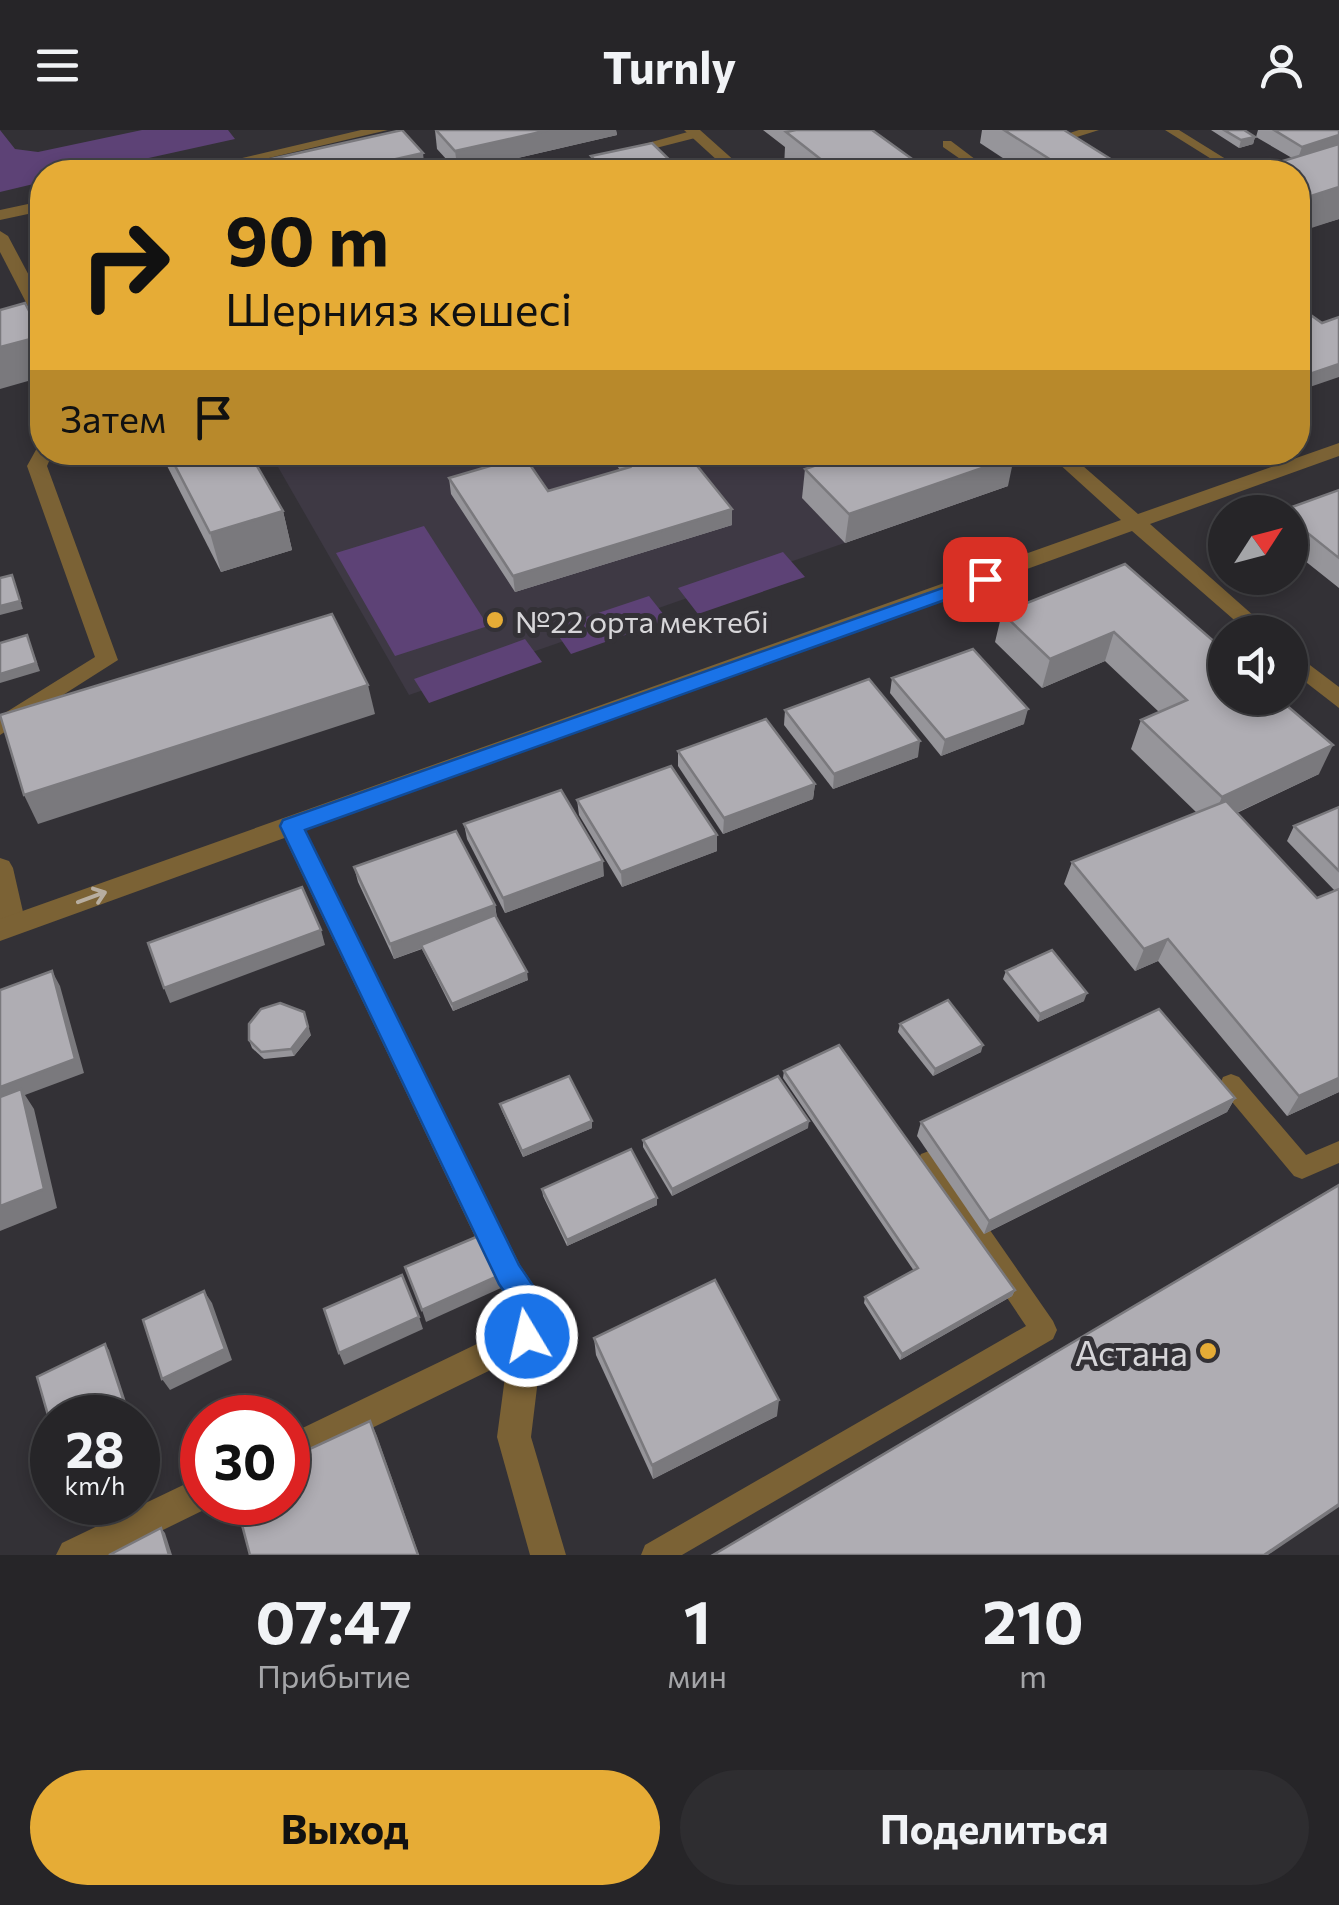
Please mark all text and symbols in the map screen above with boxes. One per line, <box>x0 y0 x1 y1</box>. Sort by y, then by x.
icon: menu <box>30 38 85 93</box>
text: Turnly <box>603 38 736 93</box>
icon: person <box>1254 38 1309 93</box>
text: 90 m <box>225 195 389 280</box>
icon: right <box>60 200 190 330</box>
text: Шернияз көшесі <box>225 280 572 335</box>
icon: arrive <box>186 390 241 445</box>
text: Затем <box>60 394 166 441</box>
north arrow <box>1208 495 1308 595</box>
map controls <box>1208 495 1308 715</box>
pin <box>943 537 1028 622</box>
icon: arrive <box>958 552 1013 607</box>
place label: №22 орта мектебі <box>515 602 769 639</box>
marker: №22 орта мектебі <box>484 609 506 631</box>
button: sound <box>1208 615 1308 715</box>
one-way arrow <box>75 887 106 905</box>
position arrow <box>475 1284 579 1388</box>
place label: Астана <box>1075 1330 1188 1373</box>
marker: Астана <box>1197 1340 1219 1362</box>
speed limit sign: 30 <box>180 1395 310 1525</box>
text: 28 <box>65 1417 125 1478</box>
text: km/h <box>65 1470 125 1500</box>
text: 07:47 <box>255 1583 412 1656</box>
text: 1 <box>684 1583 711 1656</box>
text: 210 <box>982 1583 1084 1656</box>
text: Прибытие <box>257 1655 411 1695</box>
text: мин <box>668 1655 727 1695</box>
text: m <box>1019 1655 1047 1695</box>
button: Выход <box>30 1770 660 1885</box>
button: Поделиться <box>680 1770 1309 1885</box>

